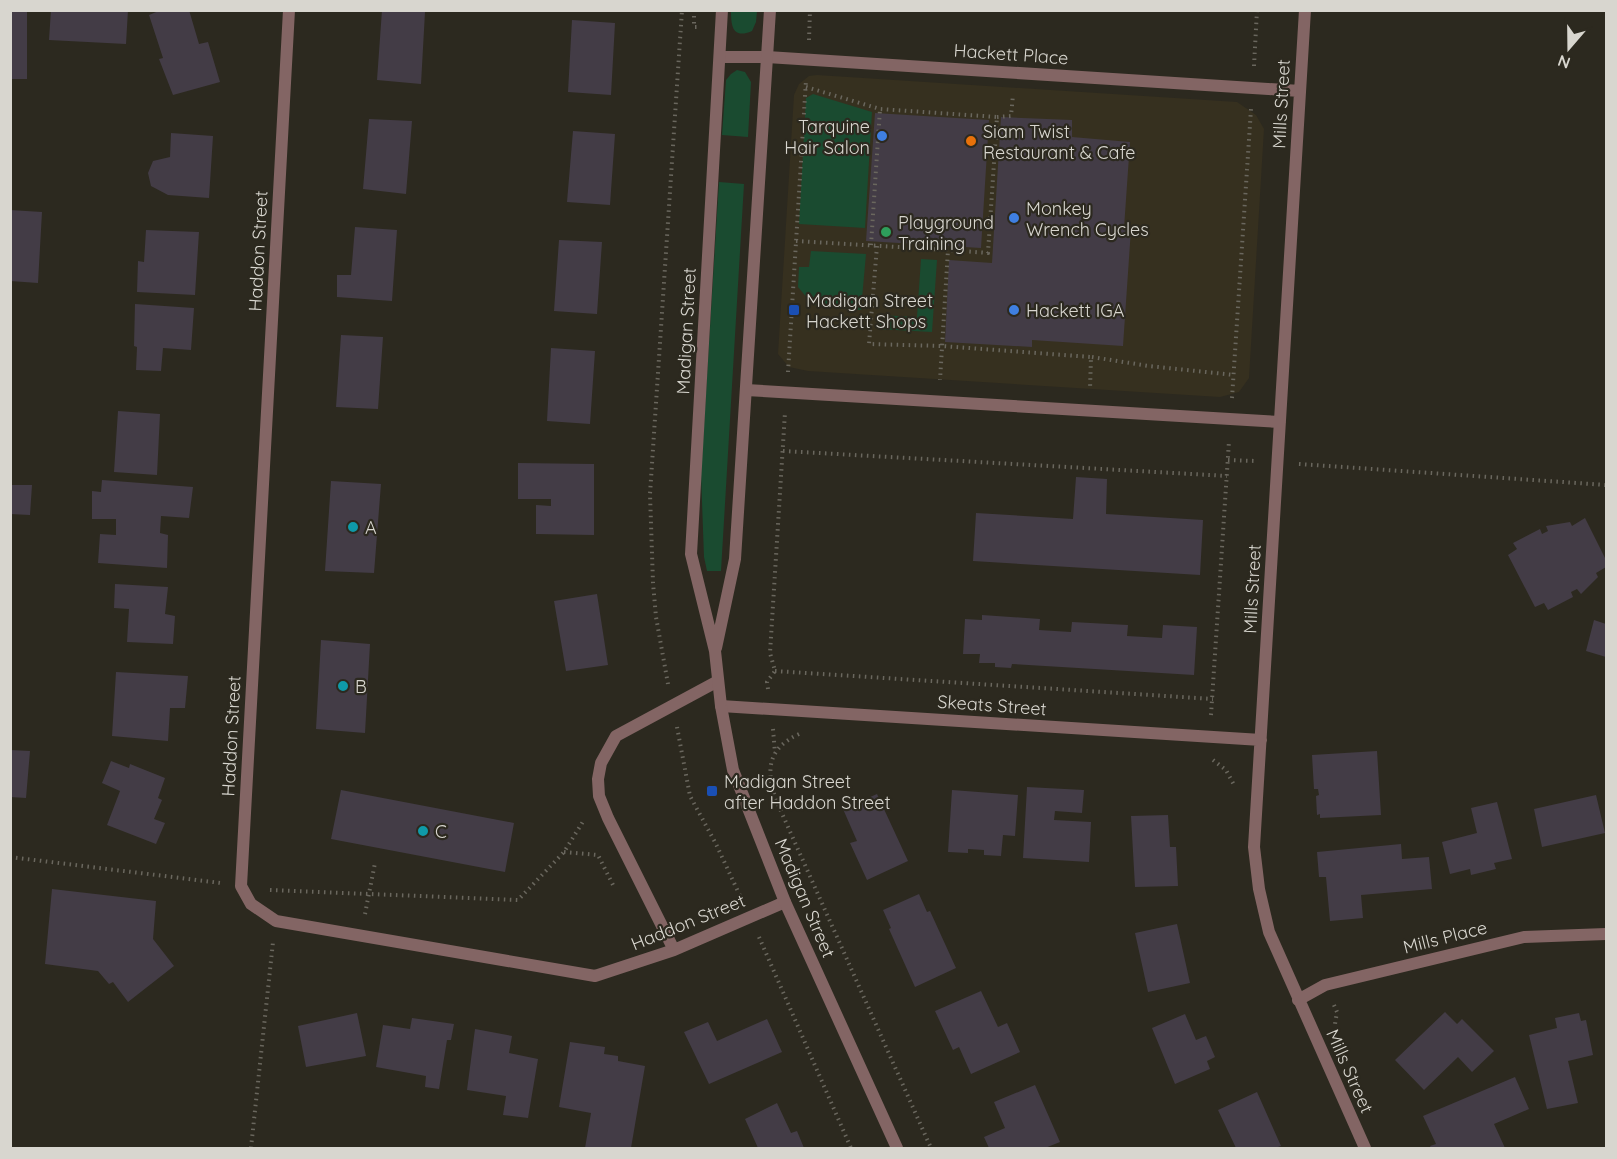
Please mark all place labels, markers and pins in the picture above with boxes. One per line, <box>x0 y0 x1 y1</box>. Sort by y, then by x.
place label: Tarquine Hair Salon <box>784 115 870 159</box>
place label: Siam Twist Restaurant & Cafe <box>983 120 1135 164</box>
marker: Tarquine Hair Salon <box>875 129 889 143</box>
marker: Siam Twist Restaurant & Cafe <box>964 134 978 148</box>
place label: Monkey Wrench Cycles <box>1026 197 1149 241</box>
place label: Playground Training <box>898 211 994 255</box>
marker: Monkey Wrench Cycles <box>1007 211 1021 225</box>
marker: Playground Training <box>879 225 893 239</box>
place label: Madigan Street Hackett Shops <box>806 289 933 333</box>
place label: Hackett IGA <box>1026 299 1125 322</box>
marker: Madigan Street Hackett Shops <box>787 303 801 317</box>
marker: Hackett IGA <box>1007 303 1021 317</box>
place label: A <box>365 516 377 539</box>
marker: A <box>346 520 360 534</box>
place label: B <box>355 675 367 698</box>
marker: B <box>336 679 350 693</box>
place label: Madigan Street after Haddon Street <box>724 770 891 814</box>
marker: Madigan Street after Haddon Street <box>705 784 719 798</box>
place label: C <box>435 820 447 843</box>
marker: C <box>416 824 430 838</box>

